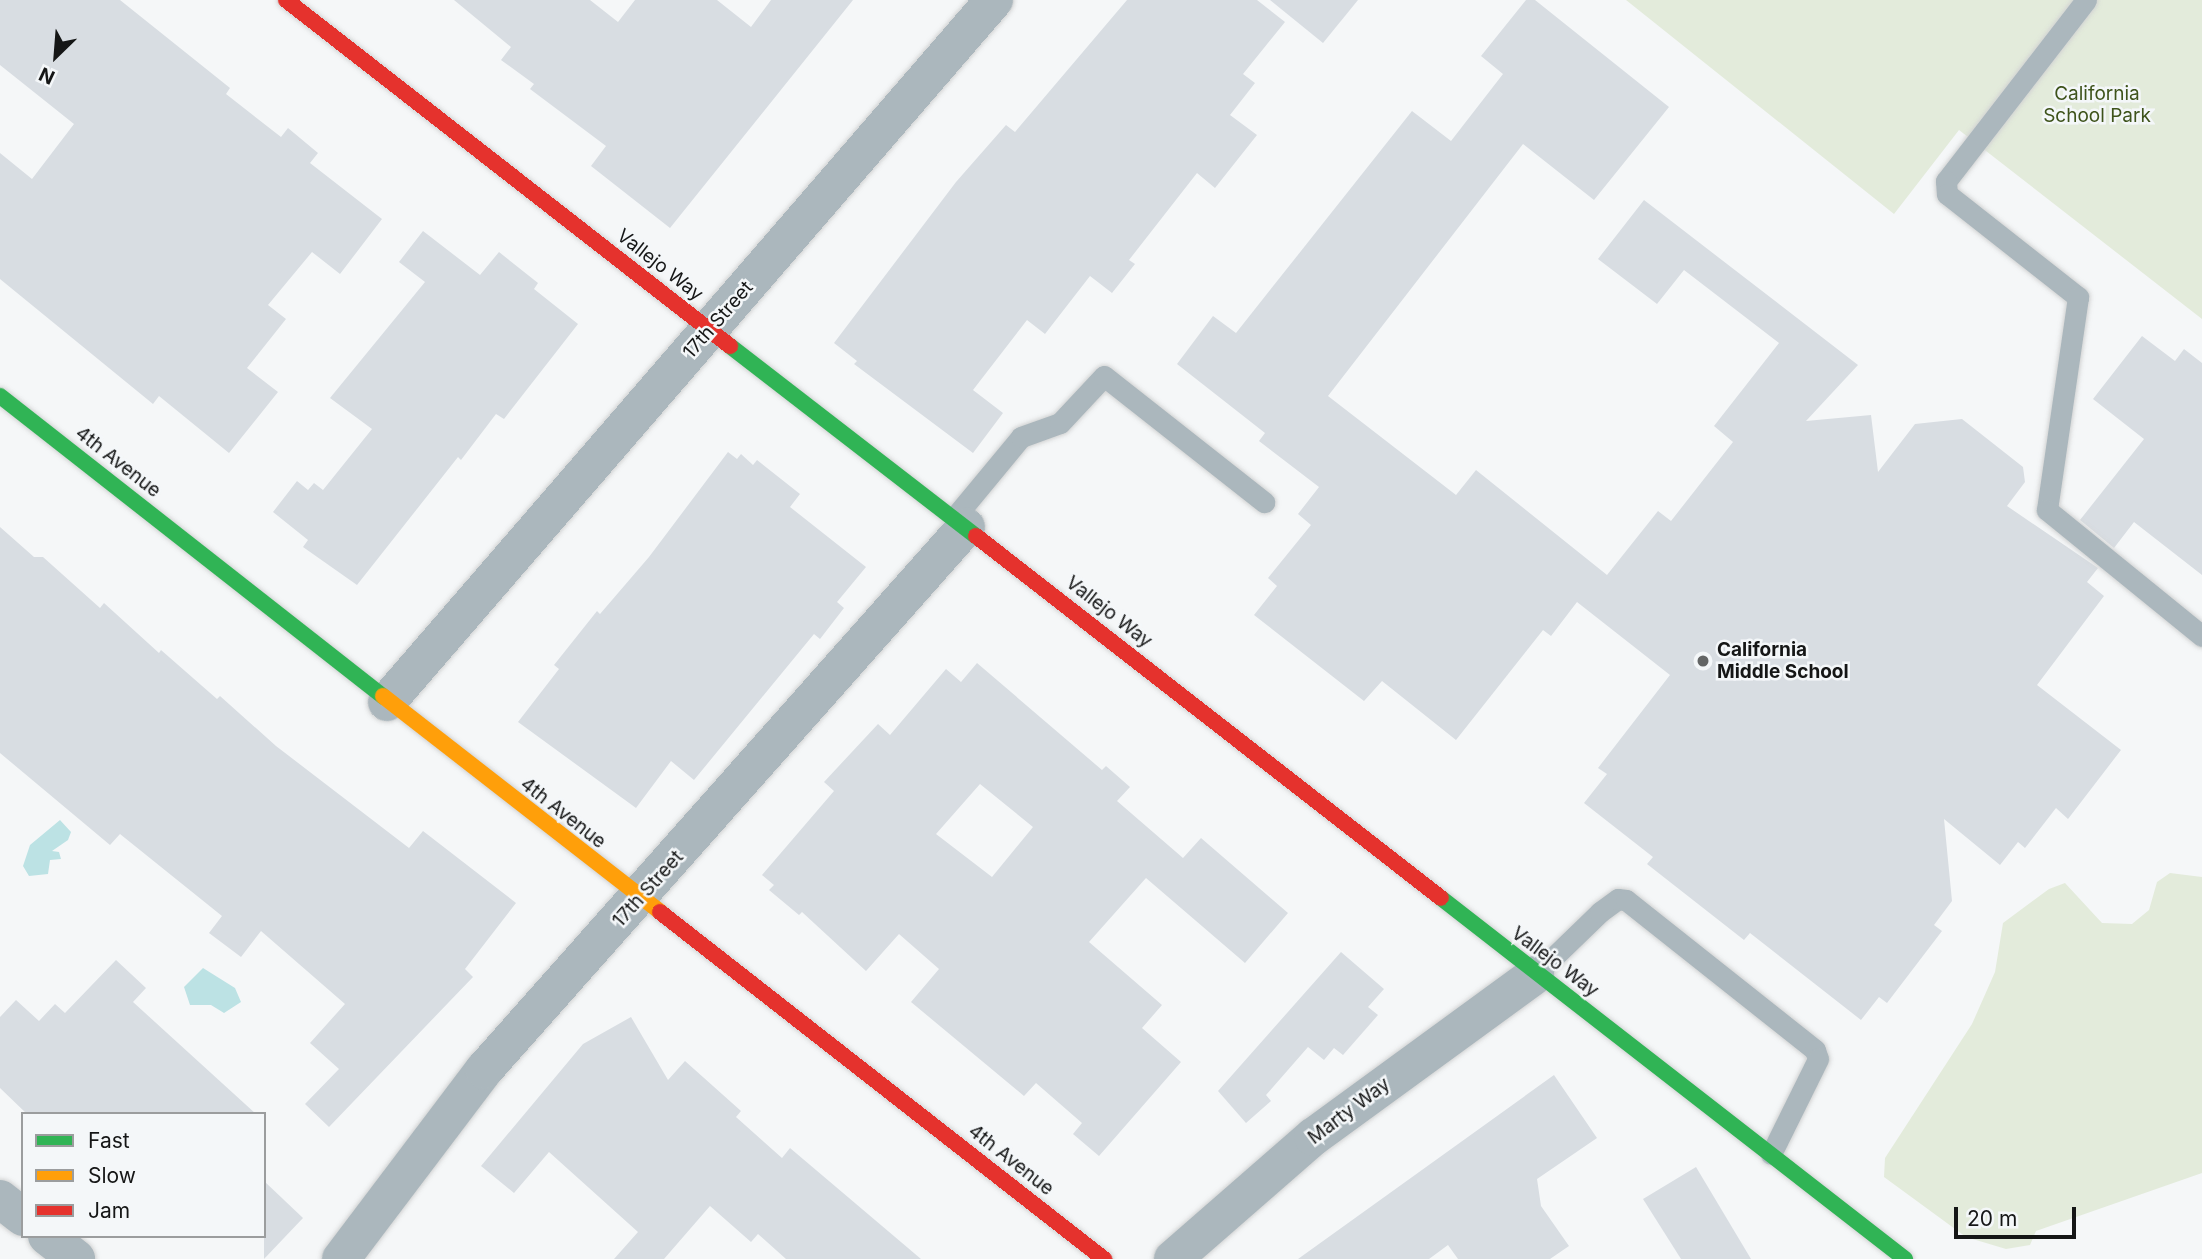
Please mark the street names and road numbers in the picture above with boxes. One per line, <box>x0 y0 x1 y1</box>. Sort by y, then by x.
street label: Vallejo Way <box>612 224 708 306</box>
street label: 17th Street <box>678 277 758 363</box>
street label: 4th Avenue <box>71 422 165 502</box>
street label: Vallejo Way <box>1061 571 1157 653</box>
street label: 4th Avenue <box>516 773 610 853</box>
street label: 17th Street <box>608 846 688 932</box>
street label: Vallejo Way <box>1507 922 1603 1002</box>
street label: Marty Way <box>1304 1073 1394 1149</box>
street label: 4th Avenue <box>964 1120 1058 1200</box>

